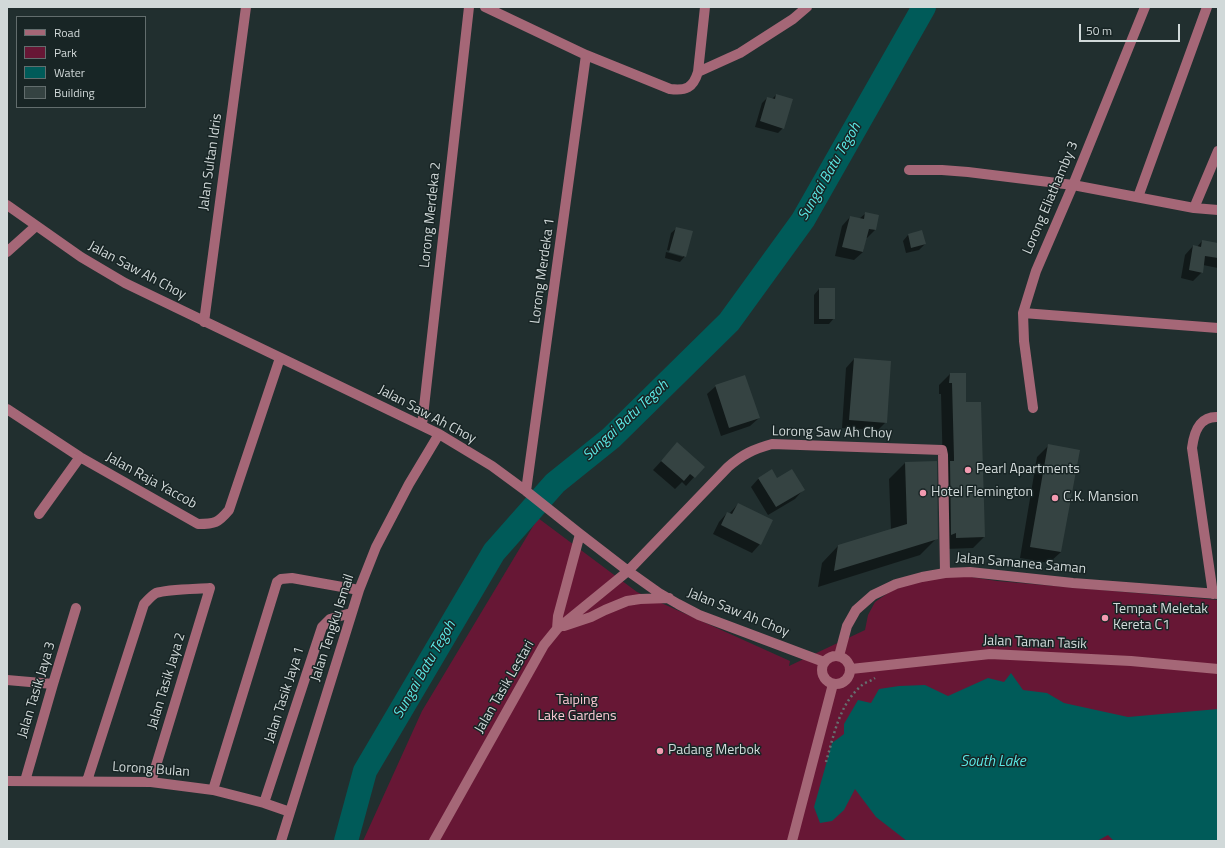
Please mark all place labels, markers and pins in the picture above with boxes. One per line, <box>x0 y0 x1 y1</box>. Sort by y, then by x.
place label: Pearl Apartments <box>976 462 1080 478</box>
marker: Pearl Apartments <box>963 465 973 475</box>
place label: Hotel Flemington <box>931 485 1033 501</box>
marker: Hotel Flemington <box>918 488 928 498</box>
place label: C.K. Mansion <box>1063 490 1138 506</box>
marker: C.K. Mansion <box>1050 493 1060 503</box>
place label: Tempat Meletak Kereta C1 <box>1113 602 1208 634</box>
marker: Tempat Meletak Kereta C1 <box>1100 613 1110 623</box>
place label: Padang Merbok <box>668 743 761 759</box>
marker: Padang Merbok <box>655 746 665 756</box>

